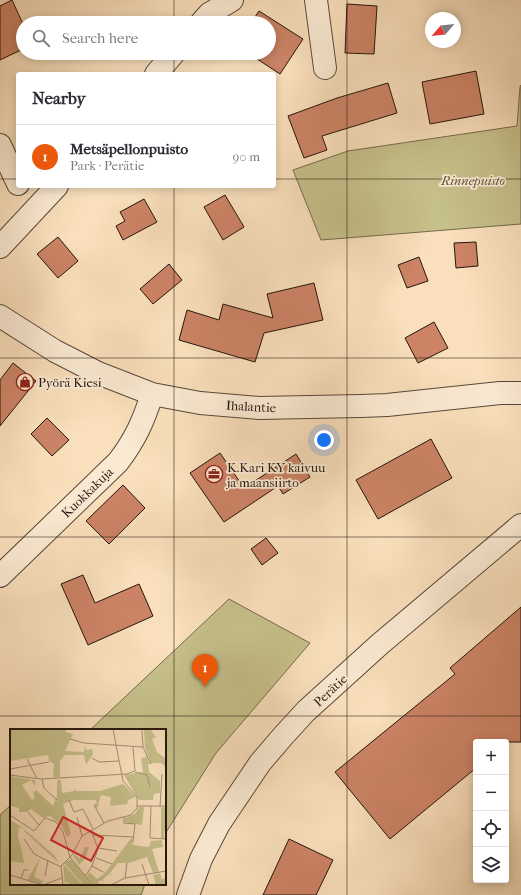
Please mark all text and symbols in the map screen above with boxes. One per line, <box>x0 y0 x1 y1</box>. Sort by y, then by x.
north arrow <box>425 12 461 48</box>
search box <box>16 16 276 60</box>
icon: search <box>30 27 52 49</box>
text: Search here <box>62 29 138 47</box>
text: Nearby <box>32 88 86 108</box>
text: Metsäpellonpuisto <box>70 140 188 158</box>
text: 1 <box>43 149 47 164</box>
text: 90 m <box>232 149 260 164</box>
text: Park · Perätie <box>70 158 144 173</box>
park label: Rinnepuisto <box>440 173 505 188</box>
shop icon: Pyörä Kiesi <box>15 372 35 392</box>
place label: Pyörä Kiesi <box>38 375 102 390</box>
street label: Ihalantie <box>225 398 277 415</box>
your location <box>314 430 334 450</box>
place label: K.Kari KY kaivuu ja maansiirto <box>225 460 326 490</box>
street label: Kuokkakuja <box>58 463 117 521</box>
office icon: K.Kari KY kaivuu ja maansiirto <box>204 464 224 484</box>
pin: 1 <box>192 654 218 687</box>
street label: Perätie <box>310 671 351 710</box>
inset map <box>10 729 166 885</box>
map controls <box>473 739 509 883</box>
button: + <box>473 739 509 775</box>
button: − <box>473 775 509 811</box>
button: locate <box>473 811 509 847</box>
button: layers <box>473 847 509 883</box>

